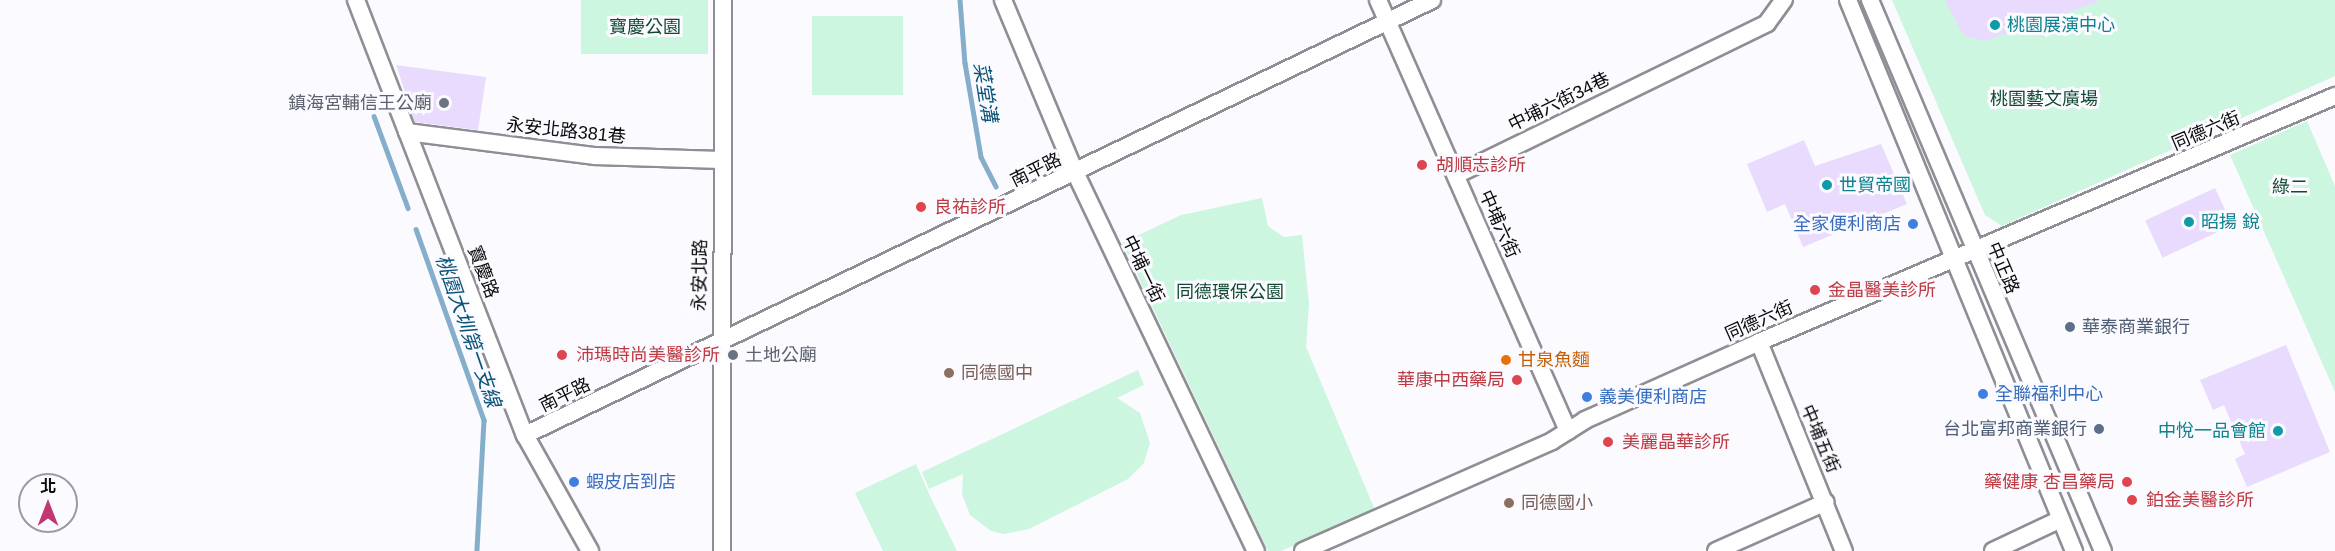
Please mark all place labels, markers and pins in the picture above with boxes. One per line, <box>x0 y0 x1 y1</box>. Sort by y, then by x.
place label: 桃園展演中心 <box>2007 14 2115 36</box>
marker: 桃園展演中心 <box>1988 18 2002 32</box>
place label: 鎮海宮輔信王公廟 <box>288 92 432 114</box>
marker: 鎮海宮輔信王公廟 <box>437 96 451 110</box>
place label: 胡順志診所 <box>1436 154 1526 176</box>
marker: 胡順志診所 <box>1413 156 1431 174</box>
place label: 世貿帝國 <box>1839 174 1911 196</box>
marker: 世貿帝國 <box>1820 178 1834 192</box>
place label: 良祐診所 <box>934 196 1006 218</box>
marker: 良祐診所 <box>912 198 930 216</box>
place label: 昭揚 銳 <box>2201 211 2260 233</box>
place label: 全家便利商店 <box>1793 213 1901 235</box>
marker: 昭揚 銳 <box>2182 215 2196 229</box>
marker: 全家便利商店 <box>1906 217 1920 231</box>
place label: 金晶醫美診所 <box>1828 279 1936 301</box>
marker: 金晶醫美診所 <box>1806 281 1824 299</box>
place label: 華泰商業銀行 <box>2082 316 2190 338</box>
marker: 華泰商業銀行 <box>2063 320 2077 334</box>
place label: 沛瑪時尚美醫診所 <box>576 344 720 366</box>
place label: 土地公廟 <box>745 344 817 366</box>
marker: 沛瑪時尚美醫診所 <box>553 346 571 364</box>
marker: 土地公廟 <box>726 348 740 362</box>
place label: 甘泉魚麵 <box>1518 349 1590 371</box>
marker: 甘泉魚麵 <box>1499 353 1513 367</box>
place label: 同德國中 <box>961 362 1033 384</box>
marker: 同德國中 <box>942 366 956 380</box>
place label: 華康中西藥局 <box>1397 369 1505 391</box>
marker: 華康中西藥局 <box>1510 373 1524 387</box>
place label: 全聯福利中心 <box>1995 383 2103 405</box>
place label: 義美便利商店 <box>1599 386 1707 408</box>
marker: 全聯福利中心 <box>1976 387 1990 401</box>
marker: 義美便利商店 <box>1580 390 1594 404</box>
place label: 台北富邦商業銀行 <box>1943 418 2087 440</box>
place label: 中悅一品會館 <box>2158 420 2266 442</box>
marker: 台北富邦商業銀行 <box>2092 422 2106 436</box>
marker: 中悅一品會館 <box>2271 424 2285 438</box>
place label: 美麗晶華診所 <box>1622 431 1730 453</box>
marker: 美麗晶華診所 <box>1599 433 1617 451</box>
place label: 蝦皮店到店 <box>586 471 676 493</box>
place label: 藥健康 杏昌藥局 <box>1984 471 2115 493</box>
marker: 蝦皮店到店 <box>567 475 581 489</box>
marker: 藥健康 杏昌藥局 <box>2120 475 2134 489</box>
place label: 鉑金美醫診所 <box>2146 489 2254 511</box>
marker: 鉑金美醫診所 <box>2123 491 2141 509</box>
place label: 同德國小 <box>1521 492 1593 514</box>
marker: 同德國小 <box>1502 496 1516 510</box>

